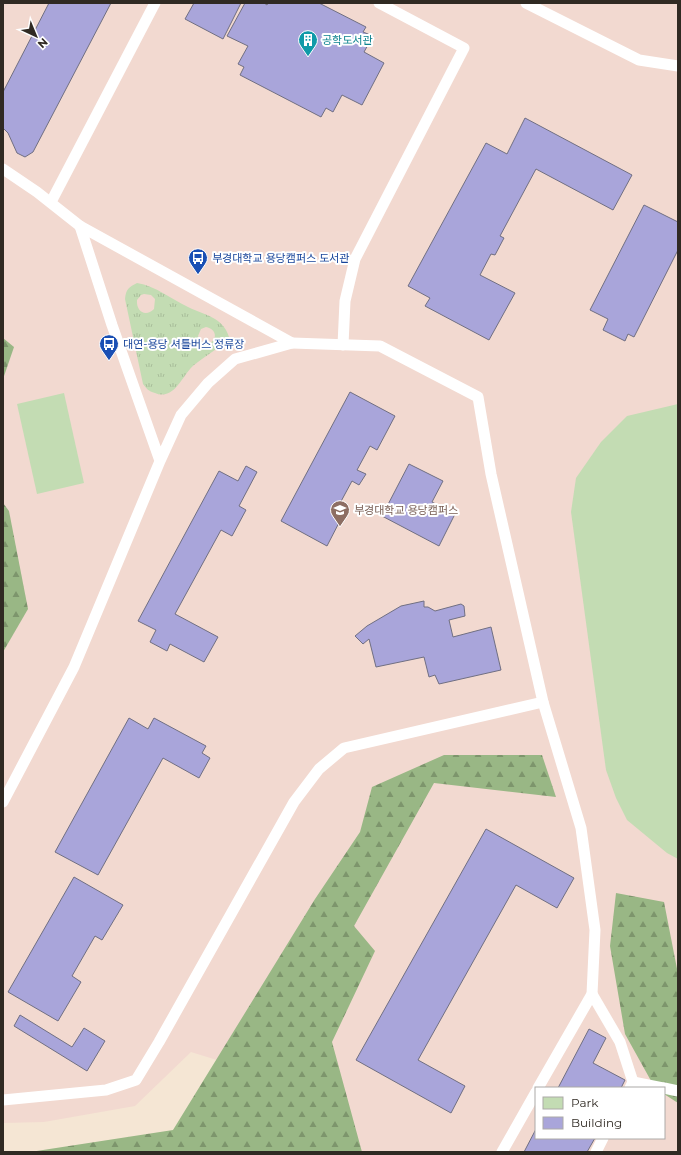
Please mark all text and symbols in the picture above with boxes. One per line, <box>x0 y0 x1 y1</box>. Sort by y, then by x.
north arrow <box>16 16 56 56</box>
building icon: 공학도서관 <box>297 29 319 57</box>
place label: 공학도서관 <box>322 33 373 47</box>
text: N <box>35 35 51 51</box>
bus stop icon: 부경대학교 용당캠퍼스 도서관 <box>187 247 209 275</box>
place label: 부경대학교 용당캠퍼스 도서관 <box>212 251 349 265</box>
bus stop icon: 대연-용당 셔틀버스 정류장 <box>98 333 120 361</box>
place label: 대연-용당 셔틀버스 정류장 <box>123 337 244 351</box>
school or university icon: 부경대학교 용당캠퍼스 <box>329 499 351 527</box>
place label: 부경대학교 용당캠퍼스 <box>354 503 458 517</box>
legend <box>535 1087 665 1139</box>
text: Park <box>571 1095 599 1110</box>
text: Building <box>571 1115 622 1130</box>

